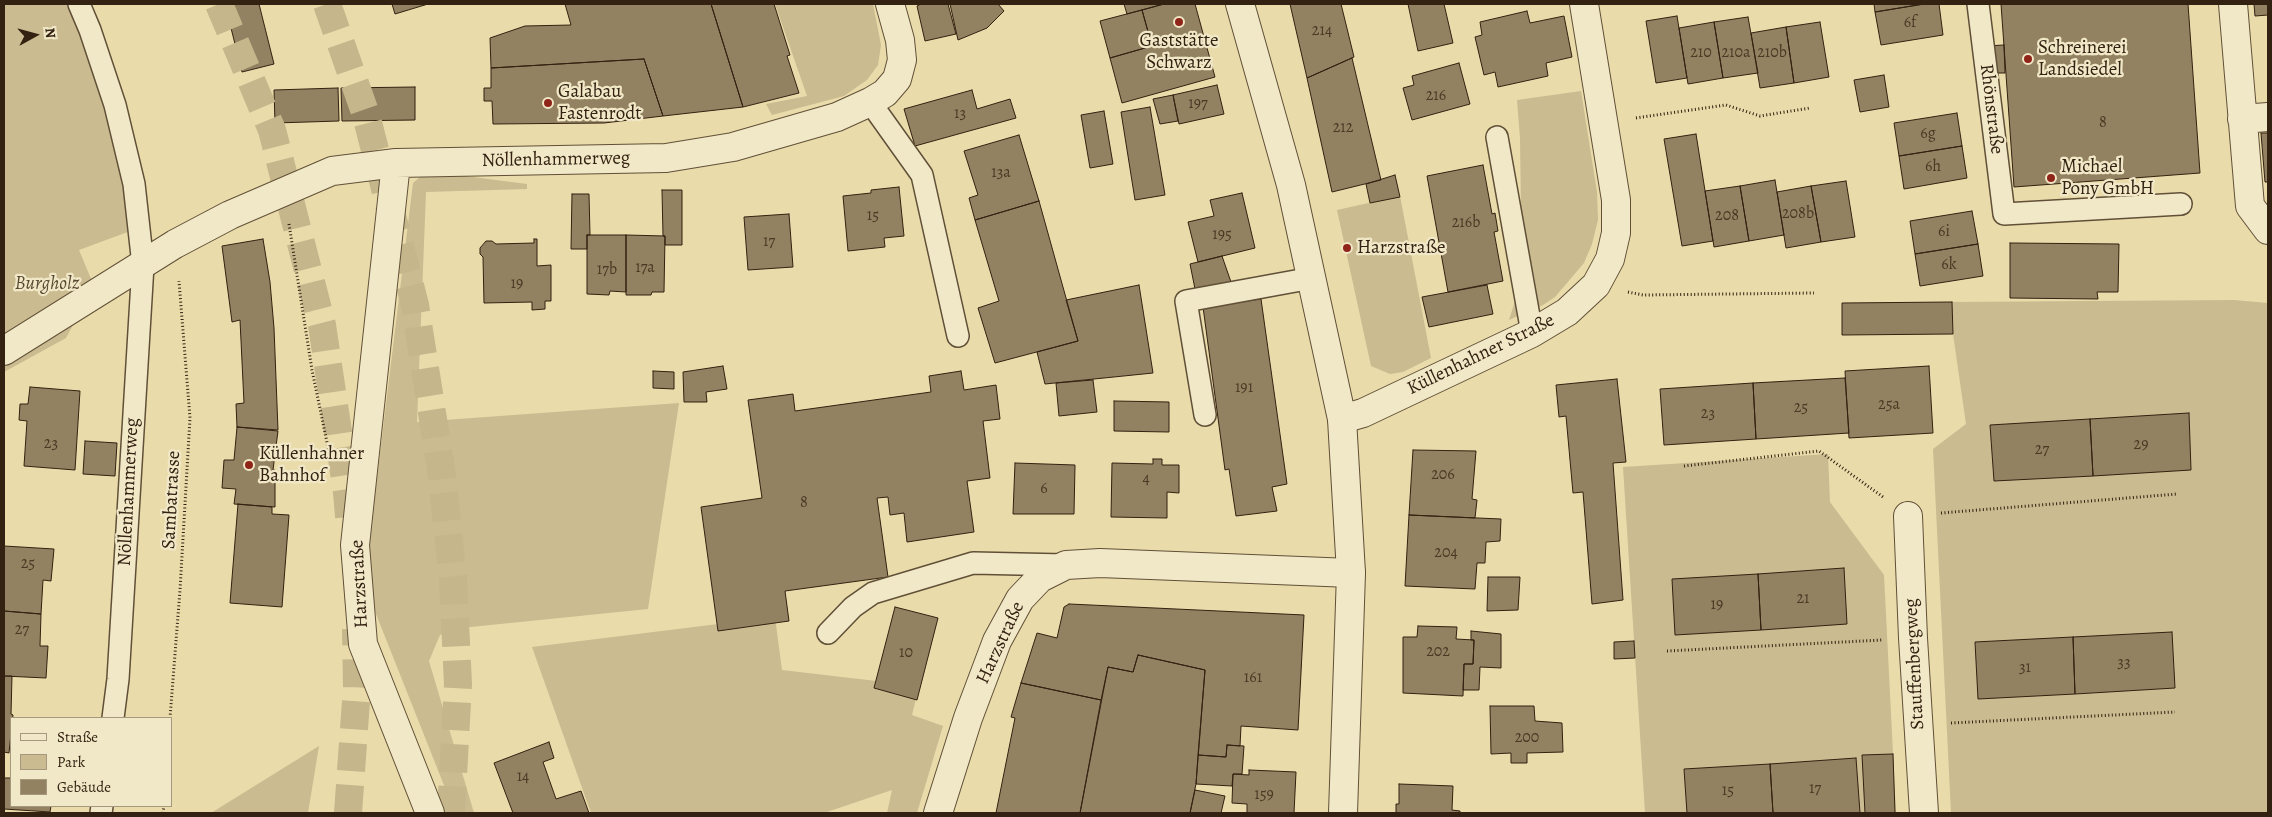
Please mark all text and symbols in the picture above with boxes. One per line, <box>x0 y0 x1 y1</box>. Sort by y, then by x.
north arrow <box>10 10 60 60</box>
house number: 6f <box>1904 13 1916 33</box>
marker: Gaststätte Schwarz <box>1173 16 1185 28</box>
house number: 214 <box>1312 21 1332 41</box>
text: N <box>40 27 60 39</box>
place label: Gaststätte Schwarz <box>1139 30 1219 74</box>
place label: Schreinerei Landsiedel <box>2038 37 2127 81</box>
house number: 210 <box>1690 43 1712 63</box>
house number: 210a <box>1721 43 1751 63</box>
house number: 210b <box>1757 43 1787 63</box>
marker: Schreinerei Landsiedel <box>2022 53 2034 65</box>
street label: Rhönstraße <box>1974 62 2008 156</box>
place label: Galabau Fastenrodt <box>558 81 642 125</box>
house number: 216 <box>1426 86 1446 106</box>
house number: 197 <box>1188 94 1208 114</box>
marker: Galabau Fastenrodt <box>542 97 554 109</box>
house number: 13 <box>954 104 966 124</box>
house number: 8 <box>2099 113 2107 133</box>
house number: 212 <box>1333 118 1353 138</box>
house number: 6g <box>1920 124 1936 144</box>
street label: Nöllenhammerweg <box>482 147 630 173</box>
place label: Michael Pony GmbH <box>2061 156 2154 200</box>
house number: 6h <box>1925 157 1941 177</box>
house number: 13a <box>991 163 1011 183</box>
marker: Michael Pony GmbH <box>2045 172 2057 184</box>
house number: 208b <box>1782 204 1814 224</box>
house number: 15 <box>867 206 879 226</box>
house number: 208 <box>1715 206 1739 226</box>
house number: 216b <box>1452 213 1480 233</box>
house number: 6i <box>1938 222 1950 242</box>
house number: 195 <box>1212 225 1232 245</box>
house number: 17 <box>763 232 775 252</box>
place label: Harzstraße <box>1357 237 1445 259</box>
marker: Harzstraße <box>1341 242 1353 254</box>
house number: 6k <box>1941 255 1957 275</box>
house number: 17a <box>635 258 655 278</box>
house number: 17b <box>597 260 617 280</box>
park label: Burgholz <box>15 273 79 295</box>
house number: 19 <box>511 274 523 294</box>
street label: Küllenhahner Straße <box>1404 309 1558 401</box>
house number: 191 <box>1235 378 1253 398</box>
house number: 25a <box>1878 395 1900 415</box>
house number: 25 <box>1794 398 1808 418</box>
house number: 23 <box>1701 404 1715 424</box>
street label: Nöllenhammerweg <box>114 417 144 567</box>
house number: 23 <box>44 434 58 454</box>
house number: 29 <box>2134 435 2148 455</box>
house number: 27 <box>2035 440 2049 460</box>
place label: Küllenhahner Bahnhof <box>259 443 364 487</box>
street label: Sambatrasse <box>158 450 186 550</box>
marker: Küllenhahner Bahnhof <box>243 459 255 471</box>
house number: 206 <box>1431 465 1455 485</box>
house number: 4 <box>1142 469 1150 489</box>
house number: 6 <box>1040 479 1048 499</box>
house number: 8 <box>800 493 808 513</box>
street label: Harzstraße <box>346 539 374 629</box>
house number: 204 <box>1434 543 1458 563</box>
house number: 25 <box>21 554 35 574</box>
house number: 21 <box>1796 589 1810 609</box>
house number: 19 <box>1711 595 1723 615</box>
street label: Harzstraße <box>972 598 1030 688</box>
street label: Stauffenbergweg <box>1900 598 1930 730</box>
house number: 27 <box>15 620 29 640</box>
house number: 202 <box>1426 642 1450 662</box>
house number: 10 <box>899 643 913 663</box>
house number: 33 <box>2117 653 2131 673</box>
house number: 31 <box>2019 658 2031 678</box>
house number: 161 <box>1244 668 1262 688</box>
legend <box>10 717 172 807</box>
text: Straße <box>57 727 98 747</box>
house number: 200 <box>1515 728 1539 748</box>
text: Park <box>57 752 85 772</box>
house number: 14 <box>517 767 529 787</box>
text: Gebäude <box>57 777 111 797</box>
house number: 17 <box>1809 779 1821 799</box>
house number: 15 <box>1722 781 1734 801</box>
house number: 159 <box>1254 785 1274 805</box>

